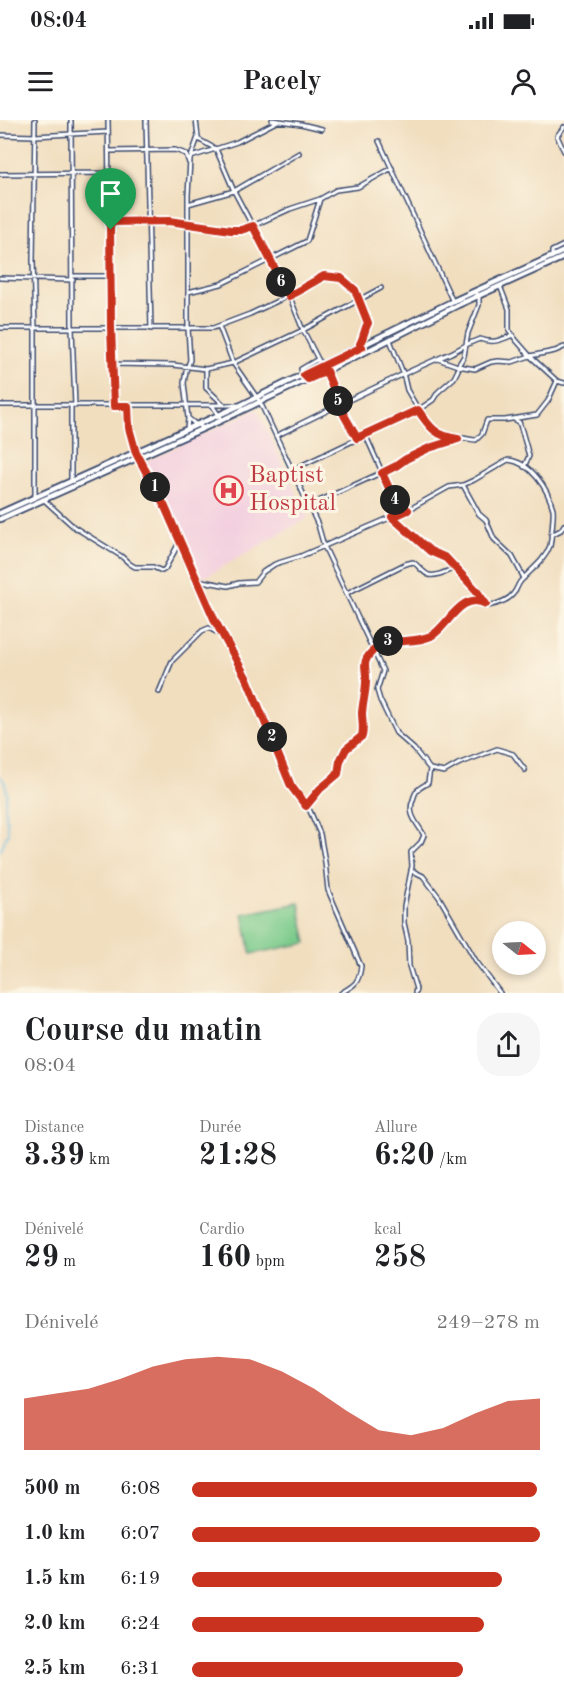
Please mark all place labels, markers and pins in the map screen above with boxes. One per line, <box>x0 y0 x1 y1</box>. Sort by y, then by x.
pin <box>85 168 136 230</box>
pin: 6 <box>266 267 296 297</box>
pin: 5 <box>323 386 353 416</box>
place label: Baptist Hospital <box>249 464 336 516</box>
pin: 1 <box>140 472 170 502</box>
hospital icon: Baptist Hospital <box>212 474 244 506</box>
pin: 4 <box>380 485 410 515</box>
pin: 3 <box>373 626 403 656</box>
pin: 2 <box>257 722 287 752</box>

